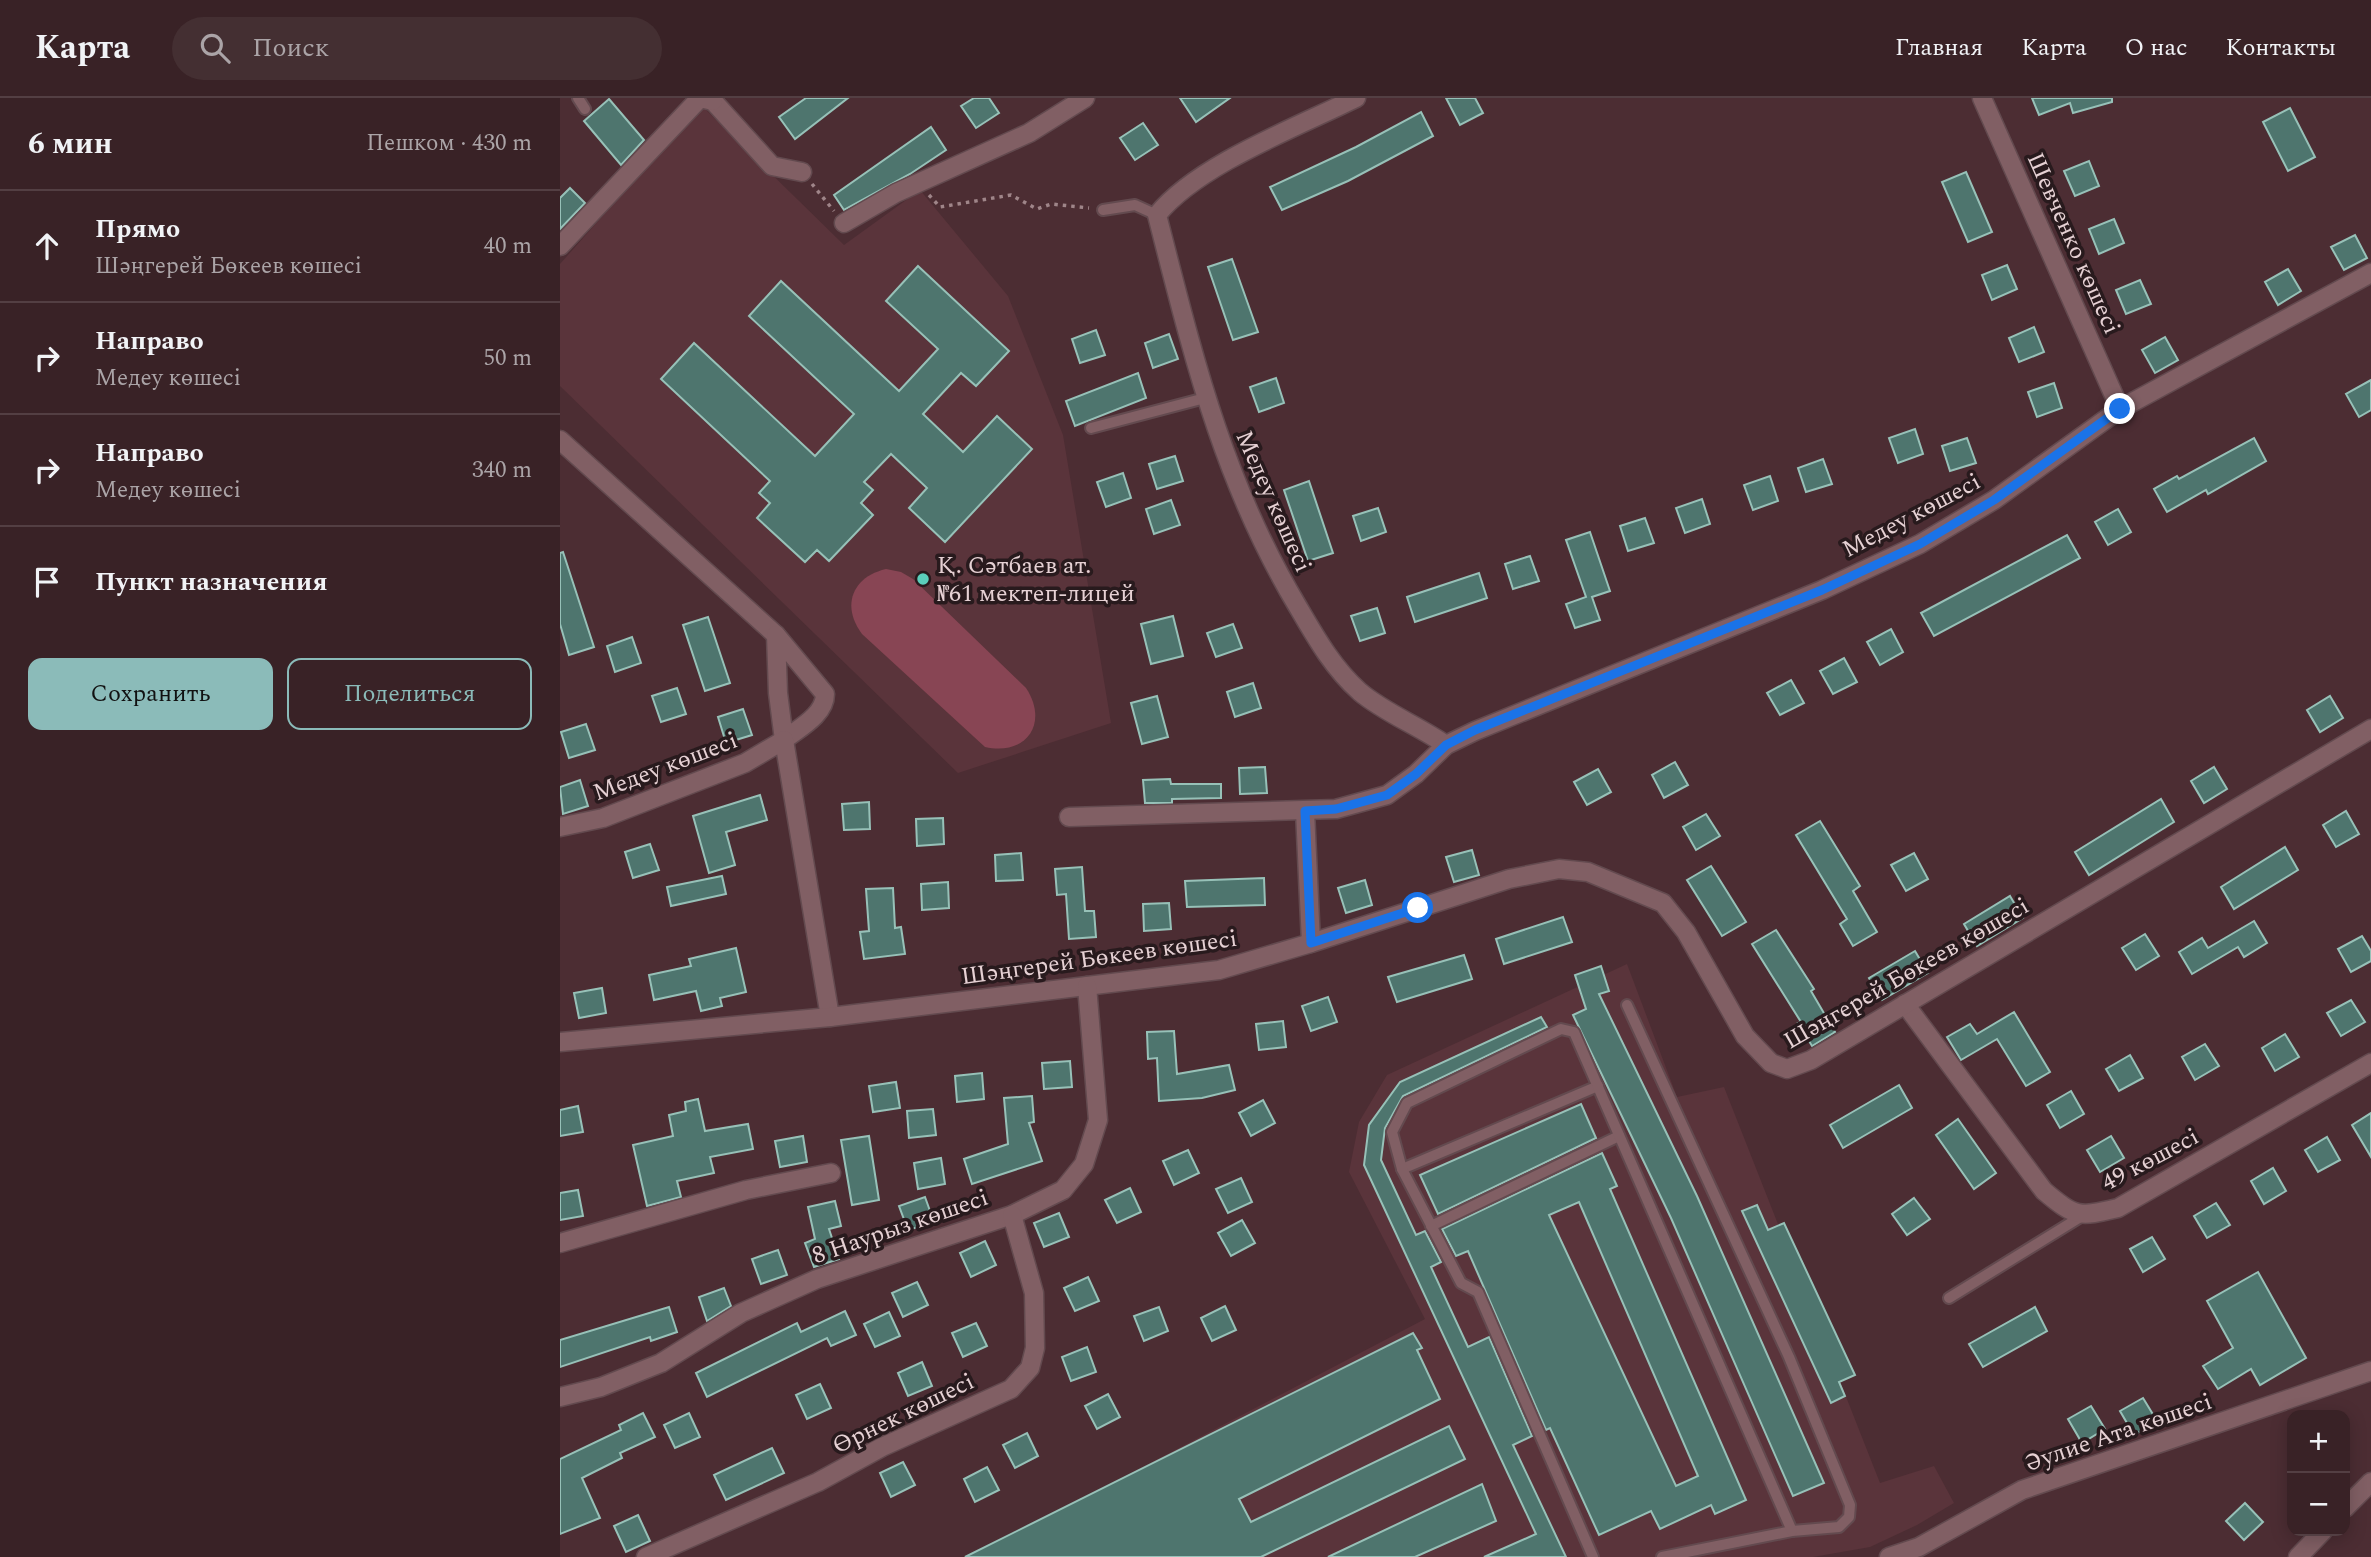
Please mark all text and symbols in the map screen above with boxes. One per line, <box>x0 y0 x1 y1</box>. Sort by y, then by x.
search box <box>172 17 662 80</box>
text: Карта <box>35 23 130 73</box>
text: Поиск <box>252 28 329 68</box>
icon: search <box>196 29 234 67</box>
text: Главная <box>1895 30 1983 66</box>
text: Карта <box>2021 30 2087 66</box>
text: О нас <box>2125 30 2188 66</box>
text: Контакты <box>2226 30 2336 66</box>
text: 6 мин <box>28 121 113 167</box>
text: Пешком · 430 m <box>366 126 532 161</box>
street label: Шевченко көшесі <box>2017 147 2129 340</box>
text: Прямо <box>95 209 180 249</box>
icon: ahead <box>28 227 66 265</box>
text: 40 m <box>483 229 532 264</box>
text: Шәңгерей Бөкеев көшесі <box>95 249 362 284</box>
text: Направо <box>95 321 204 361</box>
icon: right <box>28 339 66 377</box>
text: 50 m <box>483 341 532 376</box>
text: Медеу көшесі <box>95 361 241 396</box>
route end <box>2104 393 2135 424</box>
street label: Медеу көшесі <box>1226 424 1321 578</box>
text: Направо <box>95 433 204 473</box>
icon: right <box>28 451 66 489</box>
text: 340 m <box>472 453 532 488</box>
street label: Медеу көшесі <box>1836 464 1987 568</box>
text: Медеу көшесі <box>95 473 241 508</box>
place label: Қ. Сәтбаев ат. №61 мектеп-лицей <box>937 548 1135 612</box>
text: Пункт назначения <box>95 562 328 602</box>
icon: arrive <box>28 563 66 601</box>
marker: Қ. Сәтбаев ат. №61 мектеп-лицей <box>915 571 931 587</box>
button: Сохранить <box>28 658 273 730</box>
button: Поделиться <box>287 658 532 730</box>
street label: Медеу көшесі <box>588 723 743 811</box>
street label: Шәңгерей Бөкеев көшесі <box>1777 889 2036 1059</box>
route start <box>1402 892 1433 923</box>
street label: Шәңгерей Бөкеев көшесі <box>959 921 1240 995</box>
street label: 49 көшесі <box>2095 1119 2206 1201</box>
street label: 8 Наурыз көшесі <box>807 1180 993 1274</box>
street label: Өрнек көшесі <box>826 1364 981 1464</box>
street label: Әулие Ата көшесі <box>2020 1384 2217 1482</box>
map controls <box>2287 1410 2350 1536</box>
button: + <box>2287 1410 2350 1473</box>
button: − <box>2287 1473 2350 1536</box>

